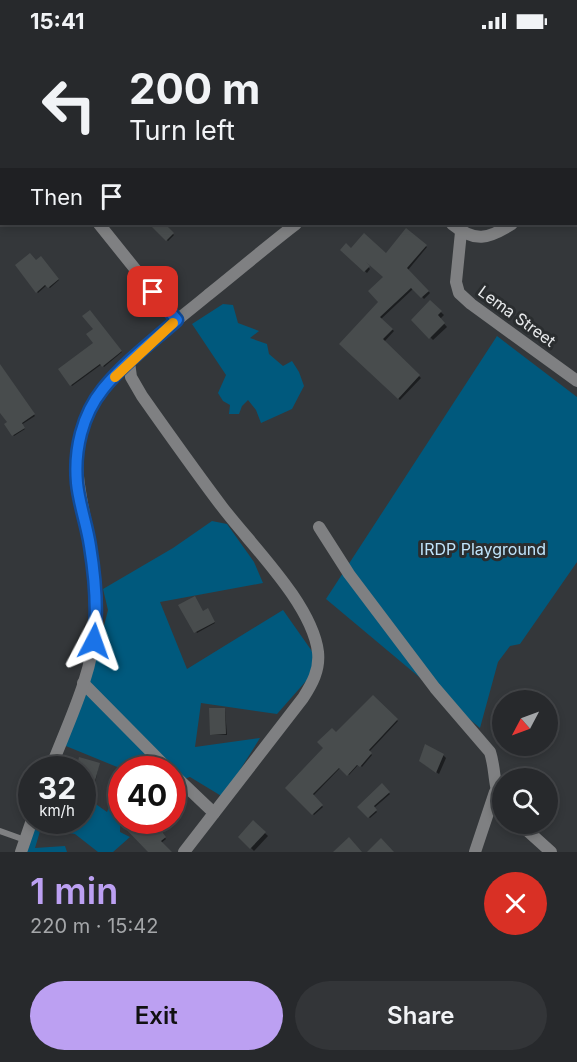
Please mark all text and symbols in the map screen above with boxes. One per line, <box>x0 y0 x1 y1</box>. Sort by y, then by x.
text: 15:41 <box>30 8 84 34</box>
text: 200 m <box>129 63 260 114</box>
icon: left <box>30 66 108 144</box>
text: Turn left <box>129 114 235 147</box>
icon: arrive <box>95 180 128 213</box>
text: Then <box>30 184 83 210</box>
pin <box>127 266 178 317</box>
icon: arrive <box>136 275 169 308</box>
street label: Lema Street <box>474 281 560 351</box>
park label: IRDP Playground <box>420 539 546 559</box>
position arrow <box>62 609 126 673</box>
north arrow <box>492 690 558 756</box>
map controls <box>492 690 558 834</box>
speed limit sign: 40 <box>108 756 186 834</box>
button: search <box>492 768 558 834</box>
text: 32 <box>38 770 76 806</box>
text: km/h <box>39 801 75 820</box>
text: 1 min <box>30 869 118 913</box>
button: close <box>484 872 547 935</box>
text: 220 m · 15:42 <box>30 914 158 938</box>
button: Exit <box>30 981 283 1050</box>
button: Share <box>295 981 547 1050</box>

